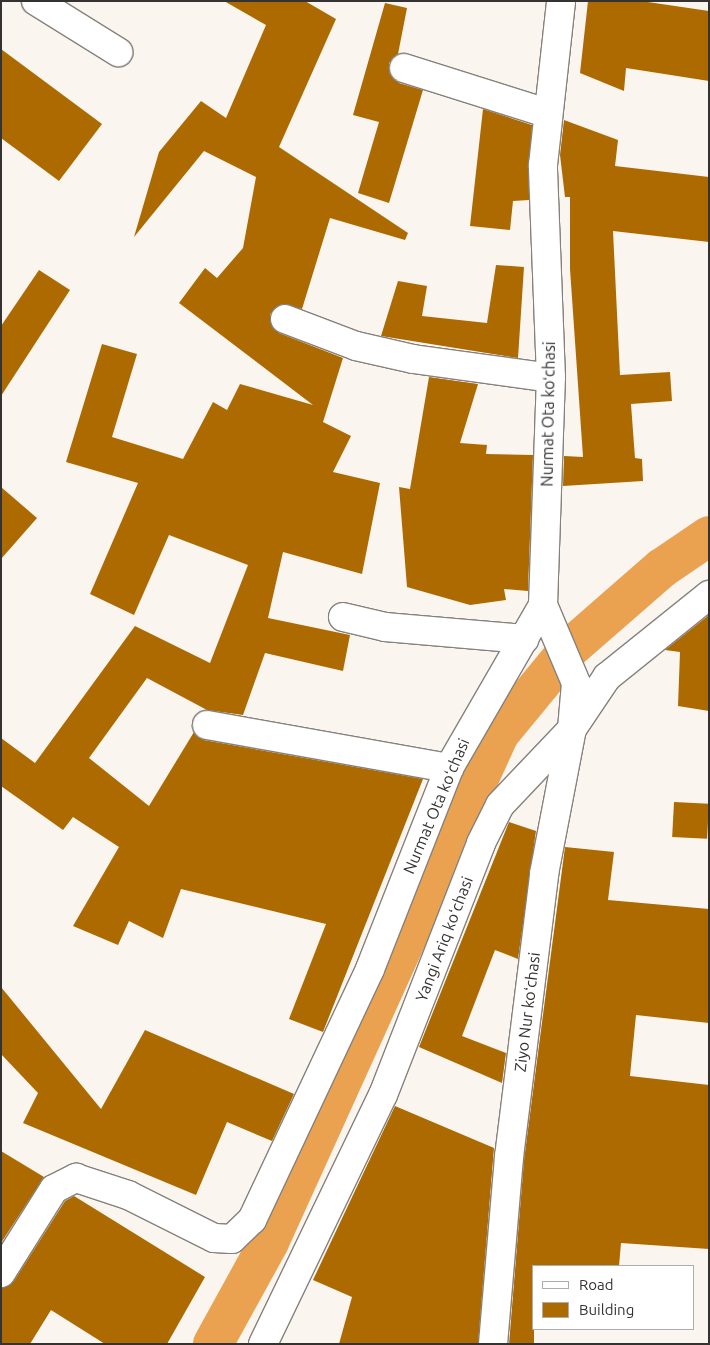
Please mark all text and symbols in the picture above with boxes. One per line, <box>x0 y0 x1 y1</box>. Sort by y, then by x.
street label: Nurmat Ota koʻchasi <box>537 341 559 487</box>
street label: Nurmat Ota koʻchasi <box>399 735 473 877</box>
street label: Yangi Ariq koʻchasi <box>411 874 477 1004</box>
street label: Ziyo Nur koʻchasi <box>510 951 544 1073</box>
legend <box>532 1265 695 1330</box>
text: Road <box>579 1276 614 1293</box>
text: Building <box>579 1301 634 1318</box>

